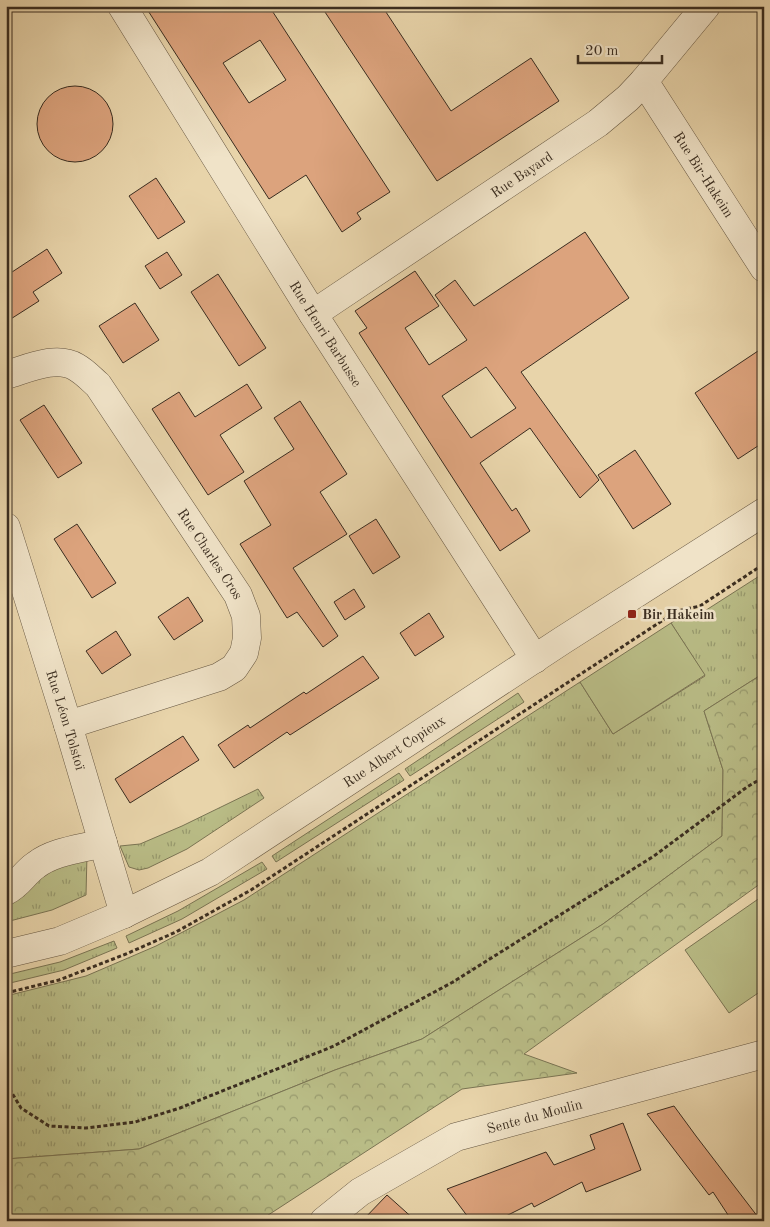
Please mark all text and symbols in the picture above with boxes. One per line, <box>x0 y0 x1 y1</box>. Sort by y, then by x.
scale bar <box>578 32 661 64</box>
text: 20 m <box>585 44 619 59</box>
street label: Rue Bir-Hakeim <box>671 130 736 220</box>
street label: Rue Bayard <box>489 149 556 201</box>
street label: Rue Henri Barbusse <box>286 279 364 389</box>
street label: Rue Charles Cros <box>175 506 245 601</box>
marker: Bir Hakeim <box>626 608 638 620</box>
place label: Bir Hakeim <box>642 608 715 622</box>
street label: Rue Léon Tolstoï <box>43 668 87 772</box>
street label: Rue Albert Copieux <box>341 713 448 790</box>
street label: Sente du Moulin <box>485 1097 584 1136</box>

